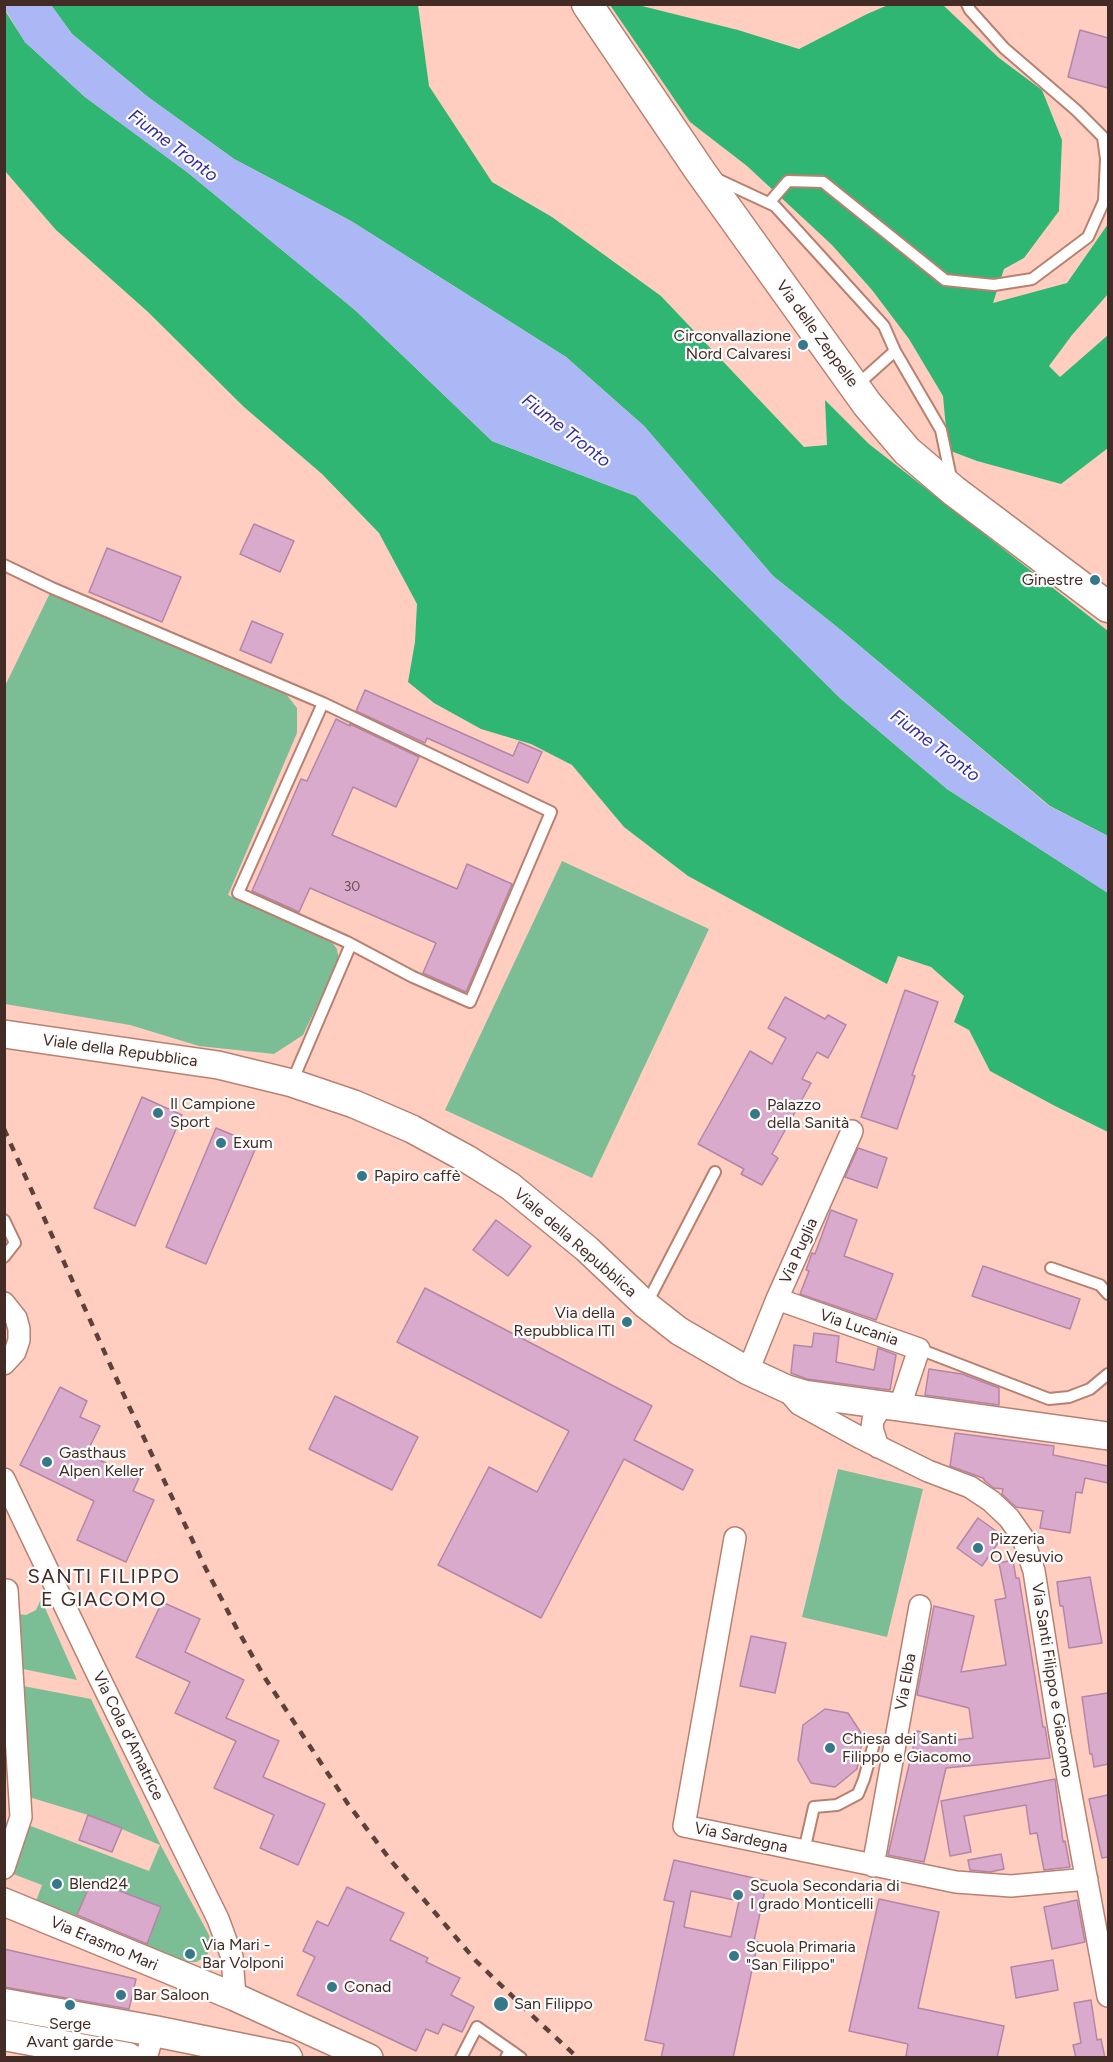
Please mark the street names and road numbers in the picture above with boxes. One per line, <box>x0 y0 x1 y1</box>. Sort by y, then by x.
street label: Via delle Zeppelle <box>772 277 862 391</box>
street label: Viale della Repubblica <box>41 1031 199 1071</box>
street label: Viale della Repubblica <box>510 1184 640 1302</box>
street label: Via Puglia <box>776 1215 822 1287</box>
street label: Via Lucania <box>817 1306 901 1350</box>
street label: Via Santi Filippo e Giacomo <box>1027 1581 1077 1779</box>
street label: Via Elba <box>892 1652 920 1712</box>
street label: Via Cola d'Amatrice <box>88 1668 168 1804</box>
street label: Via Sardegna <box>693 1819 789 1857</box>
street label: Via Erasmo Mari <box>47 1913 161 1975</box>

